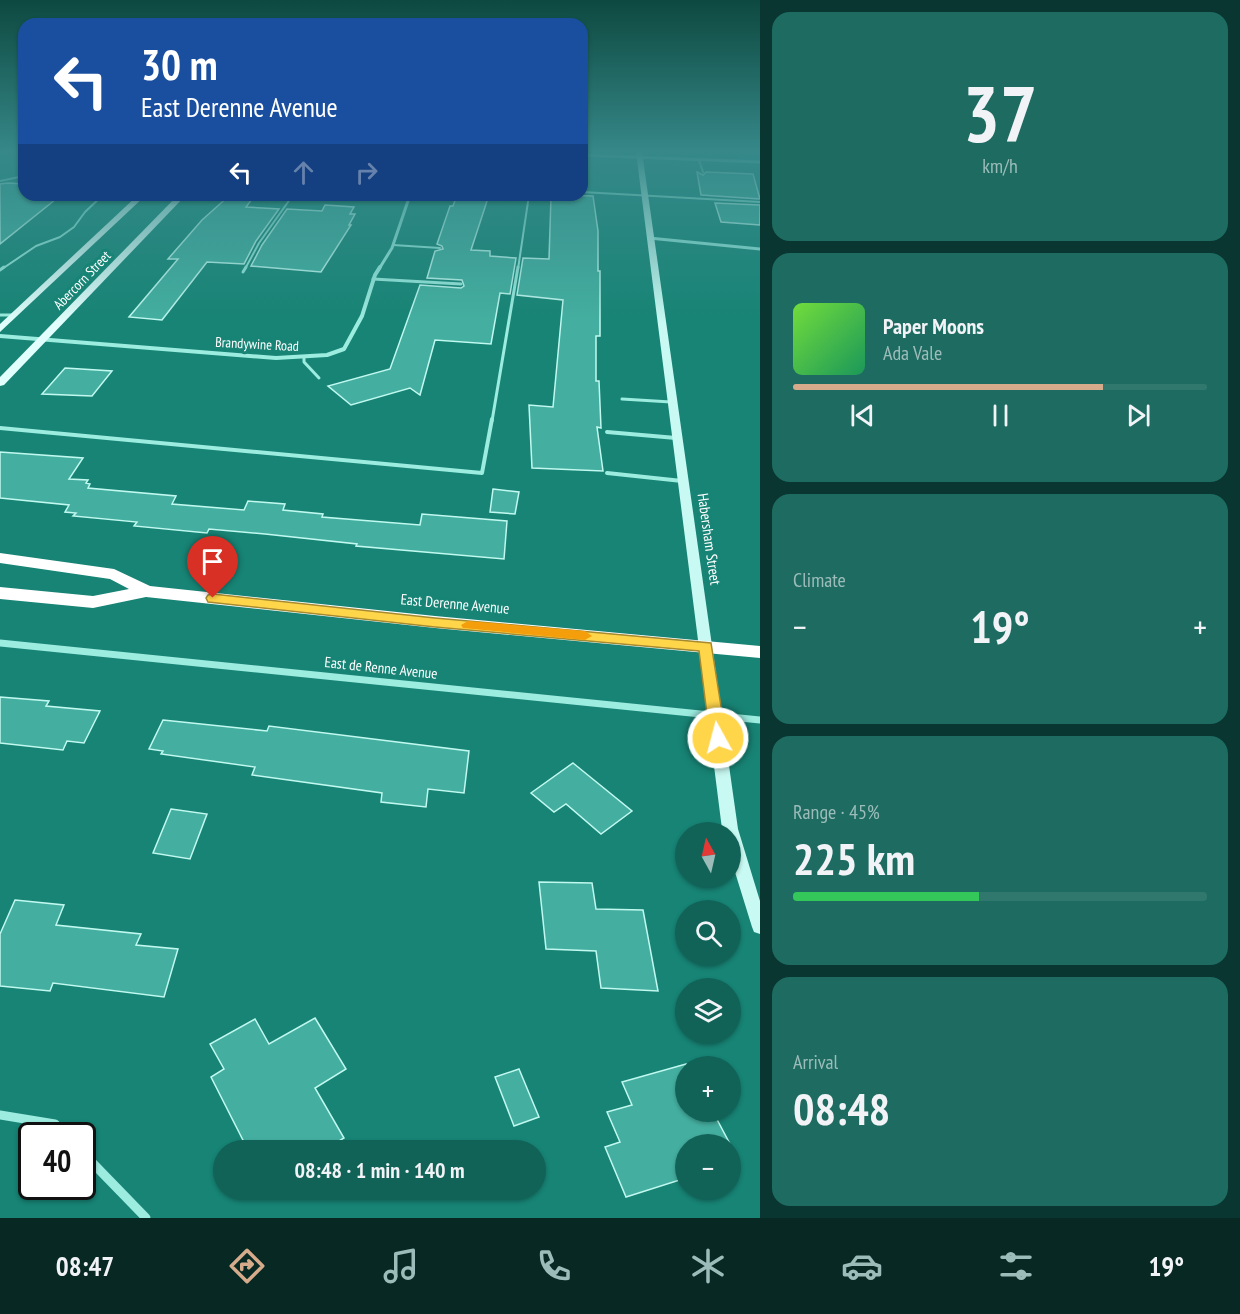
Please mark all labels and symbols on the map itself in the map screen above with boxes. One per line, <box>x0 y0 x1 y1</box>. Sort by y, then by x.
street label: Abercorn Street <box>49 247 115 313</box>
street label: Brandywine Road <box>215 333 299 355</box>
street label: Habersham Street <box>694 492 725 586</box>
pin <box>187 536 238 598</box>
street label: East Derenne Avenue <box>400 589 510 618</box>
street label: East de Renne Avenue <box>324 652 439 683</box>
position arrow <box>686 706 750 770</box>
north arrow <box>675 822 741 888</box>
speed limit sign: 40 <box>18 1122 96 1200</box>

